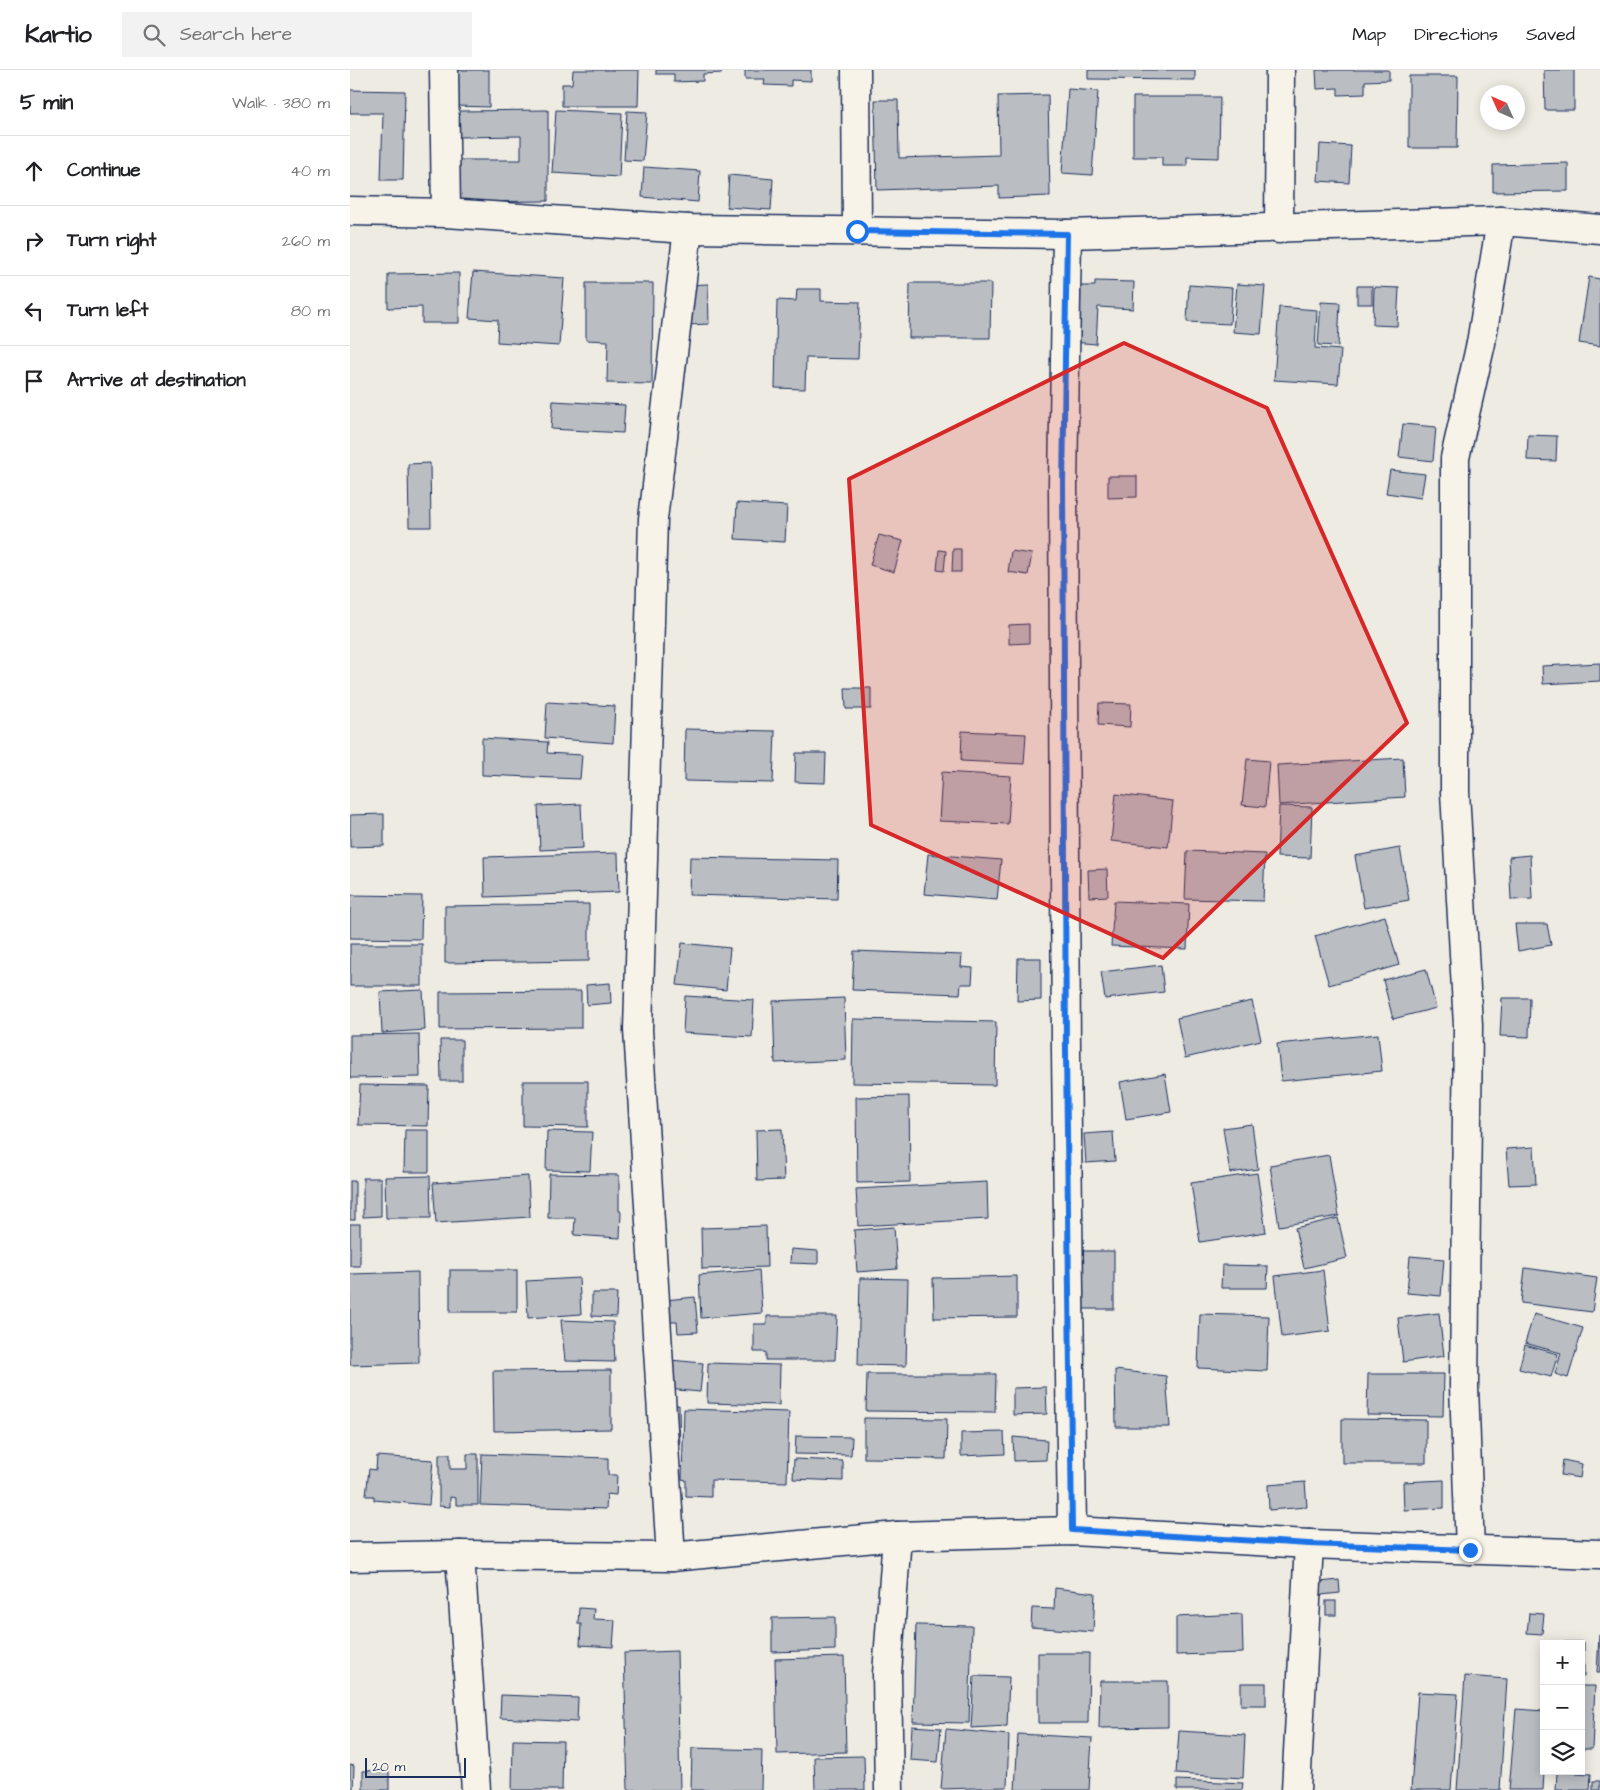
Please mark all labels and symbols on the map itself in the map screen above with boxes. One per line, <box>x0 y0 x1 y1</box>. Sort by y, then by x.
north arrow <box>1480 85 1525 130</box>
route start <box>846 220 869 243</box>
route end <box>1459 1539 1482 1562</box>
scale bar <box>365 1755 466 1778</box>

